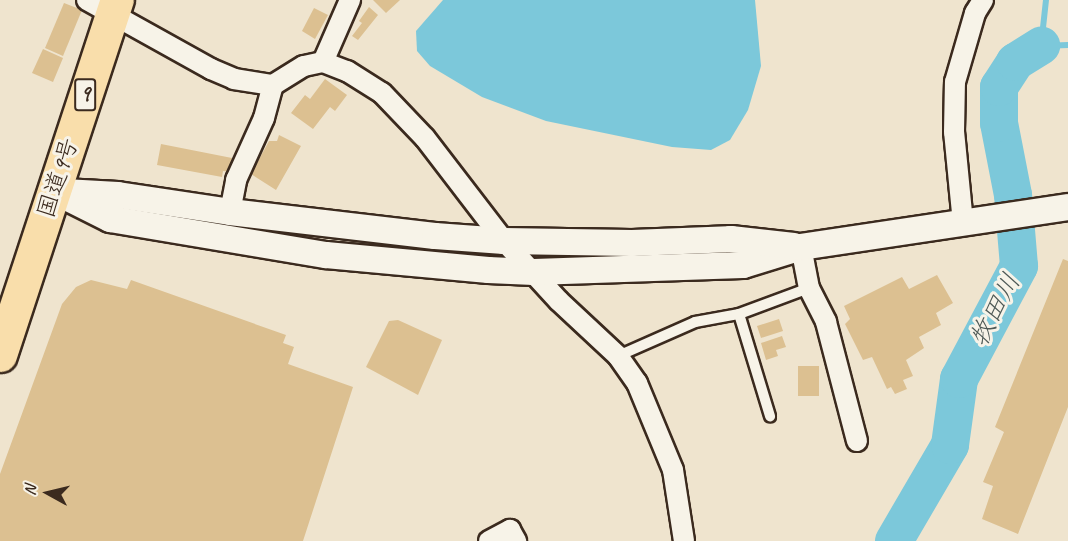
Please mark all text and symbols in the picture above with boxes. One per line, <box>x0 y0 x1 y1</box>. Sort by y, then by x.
road number: 9 <box>73 76 97 114</box>
street label: 国道9号 <box>32 134 84 222</box>
water label: 牧田川 <box>963 268 1027 352</box>
north arrow <box>18 463 78 523</box>
text: N <box>20 484 41 497</box>

